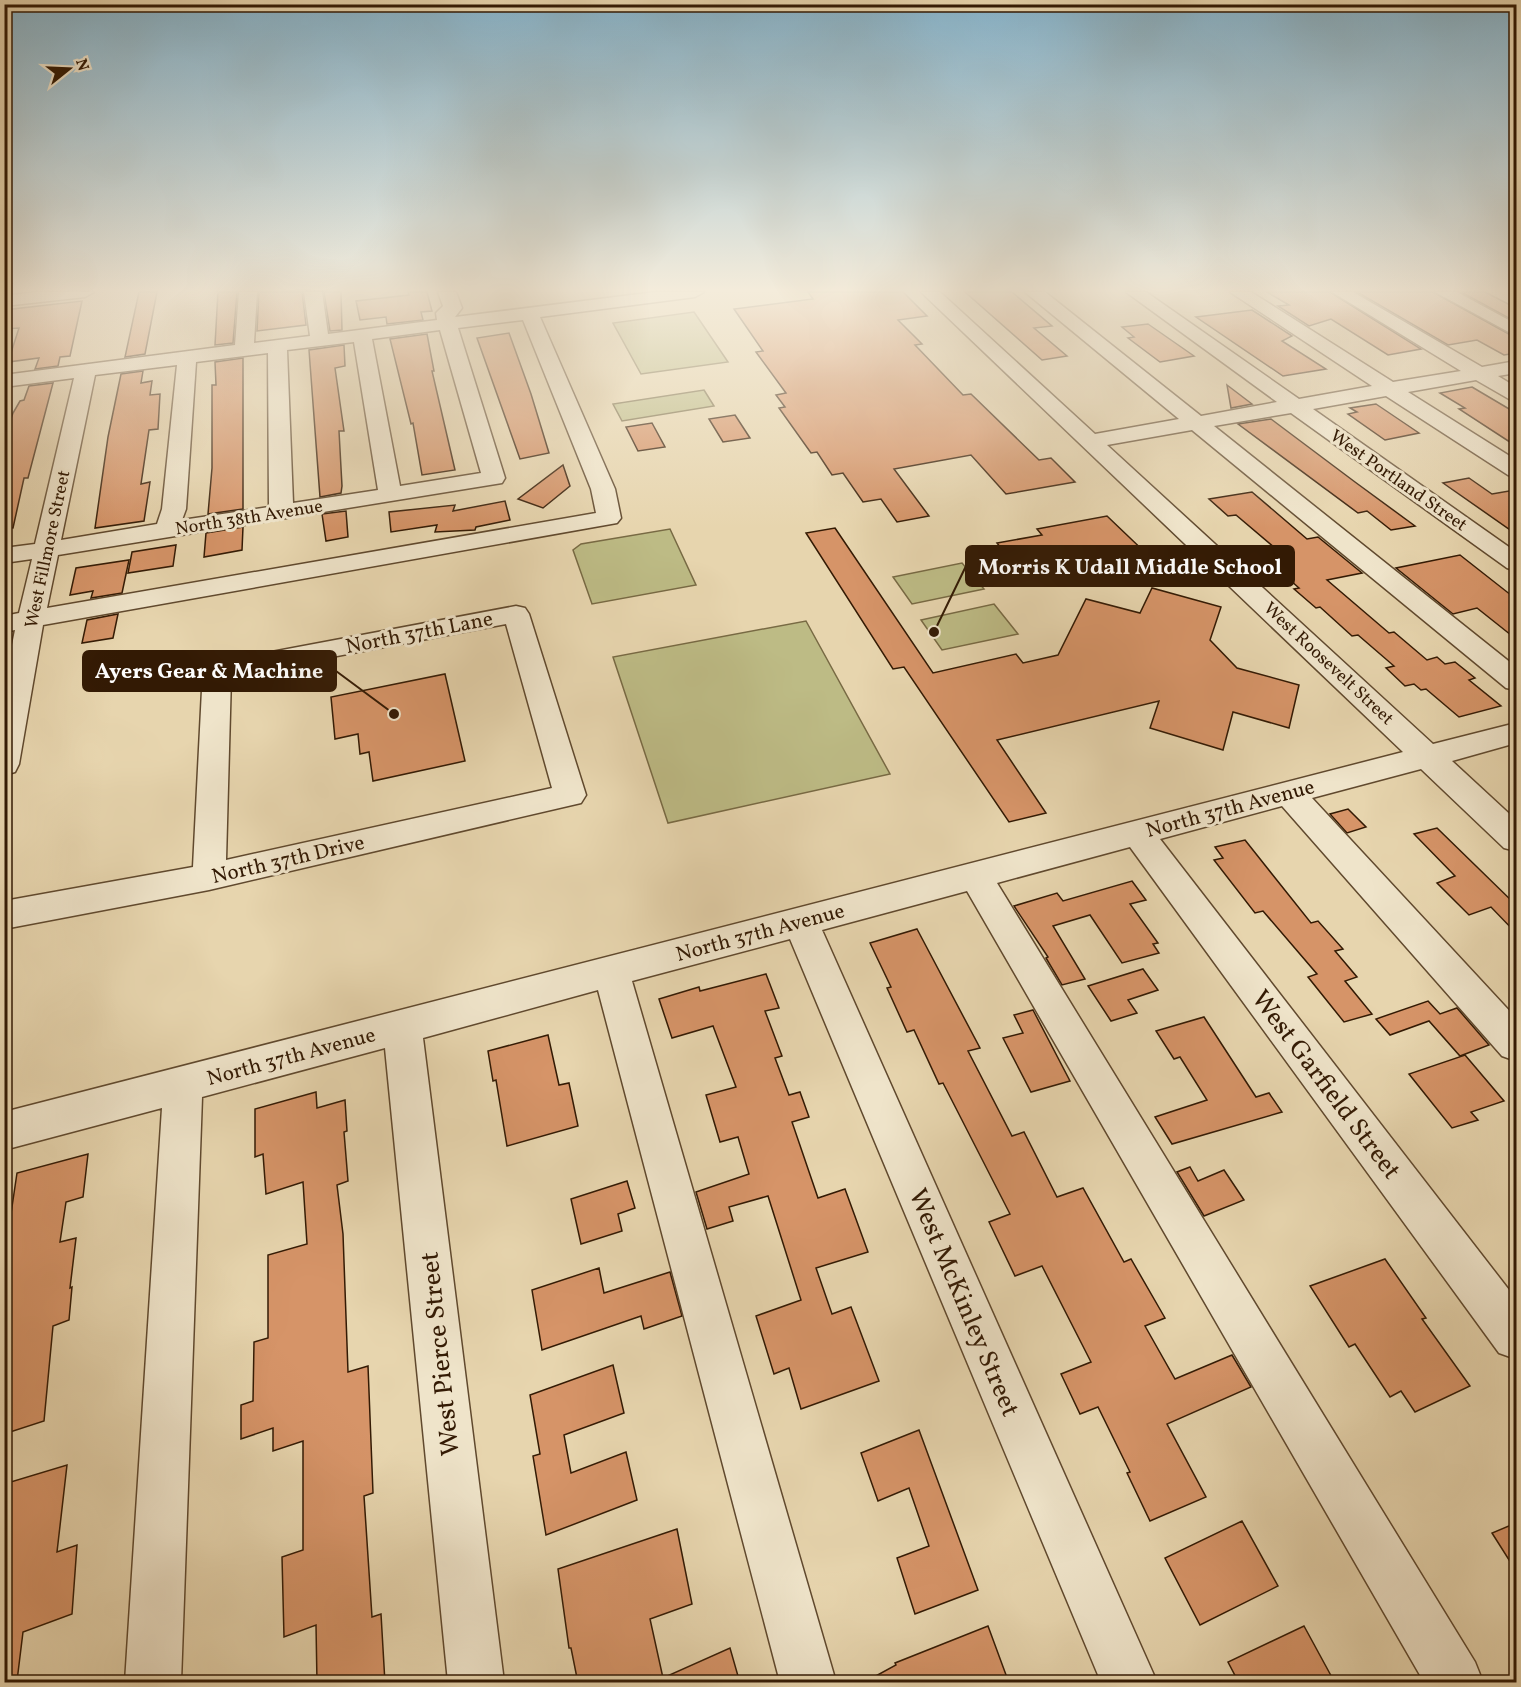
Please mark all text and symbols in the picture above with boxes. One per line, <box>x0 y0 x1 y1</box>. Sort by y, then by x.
north arrow <box>39 39 99 99</box>
text: N <box>69 56 94 74</box>
street label: West Portland Street <box>1324 424 1472 538</box>
street label: West Fillmore Street <box>20 468 77 631</box>
street label: North 38th Avenue <box>174 494 325 542</box>
callout: Morris K Udall Middle School <box>966 546 1294 586</box>
text: Morris K Udall Middle School <box>978 553 1282 584</box>
street label: West Roosevelt Street <box>1257 597 1399 731</box>
street label: North 37th Lane <box>343 605 495 662</box>
callout: Ayers Gear & Machine <box>83 651 336 691</box>
text: Ayers Gear & Machine <box>95 657 323 688</box>
street label: North 37th Avenue <box>1143 773 1318 846</box>
street label: North 37th Drive <box>209 829 368 892</box>
street label: North 37th Avenue <box>673 897 848 970</box>
street label: West Garfield Street <box>1242 983 1409 1187</box>
street label: North 37th Avenue <box>204 1021 379 1094</box>
street label: West McKinley Street <box>899 1183 1028 1422</box>
street label: West Pierce Street <box>412 1250 470 1458</box>

